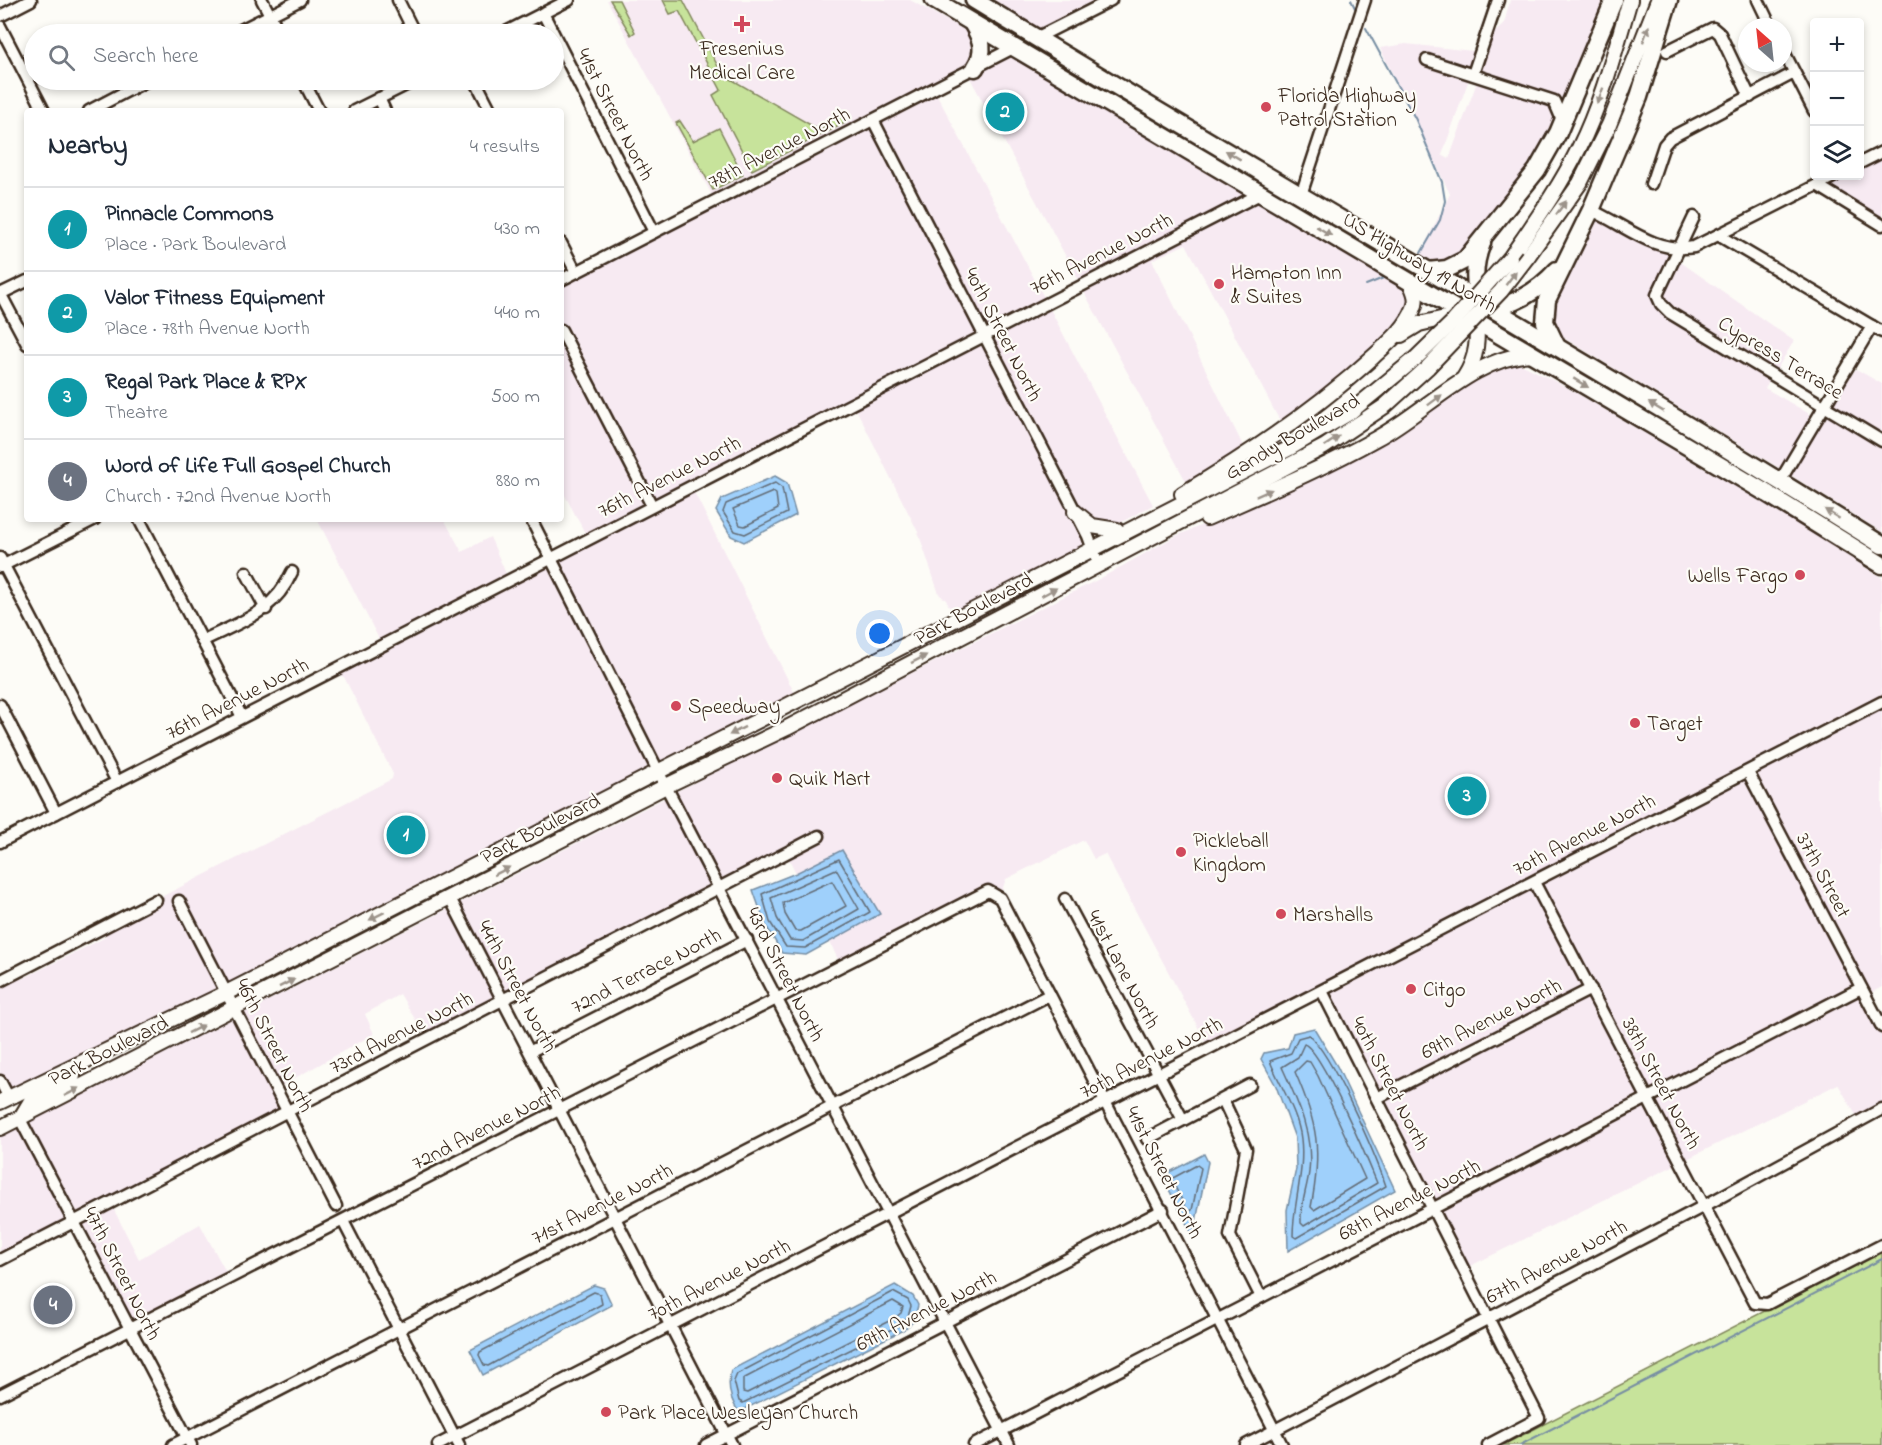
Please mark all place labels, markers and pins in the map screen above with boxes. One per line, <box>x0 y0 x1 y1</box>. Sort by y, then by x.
marker: Fresenius Medical Care <box>733 15 751 33</box>
place label: Fresenius Medical Care <box>689 35 796 89</box>
place label: Florida Highway Patrol Station <box>1277 82 1416 136</box>
pin: 2 <box>986 90 1024 134</box>
marker: Florida Highway Patrol Station <box>1259 100 1273 114</box>
place label: Hampton Inn & Suites <box>1231 259 1341 313</box>
marker: Hampton Inn & Suites <box>1212 277 1226 291</box>
place label: Wells Fargo <box>1687 562 1788 594</box>
marker: Wells Fargo <box>1793 568 1807 582</box>
place label: Speedway <box>688 693 780 725</box>
marker: Speedway <box>669 699 683 713</box>
place label: Target <box>1647 710 1703 742</box>
marker: Target <box>1628 716 1642 730</box>
place label: Quik Mart <box>789 765 870 795</box>
marker: Quik Mart <box>770 771 784 785</box>
pin: 3 <box>1448 774 1486 818</box>
pin: 1 <box>386 812 426 858</box>
place label: Pickleball Kingdom <box>1193 827 1269 883</box>
marker: Pickleball Kingdom <box>1174 845 1188 859</box>
place label: Marshalls <box>1293 901 1373 931</box>
marker: Marshalls <box>1274 907 1288 921</box>
place label: Citgo <box>1423 976 1466 1008</box>
marker: Citgo <box>1404 982 1418 996</box>
pin: 4 <box>34 1282 72 1328</box>
place label: Park Place Wesleyan Church <box>618 1399 858 1431</box>
marker: Park Place Wesleyan Church <box>599 1405 613 1419</box>

